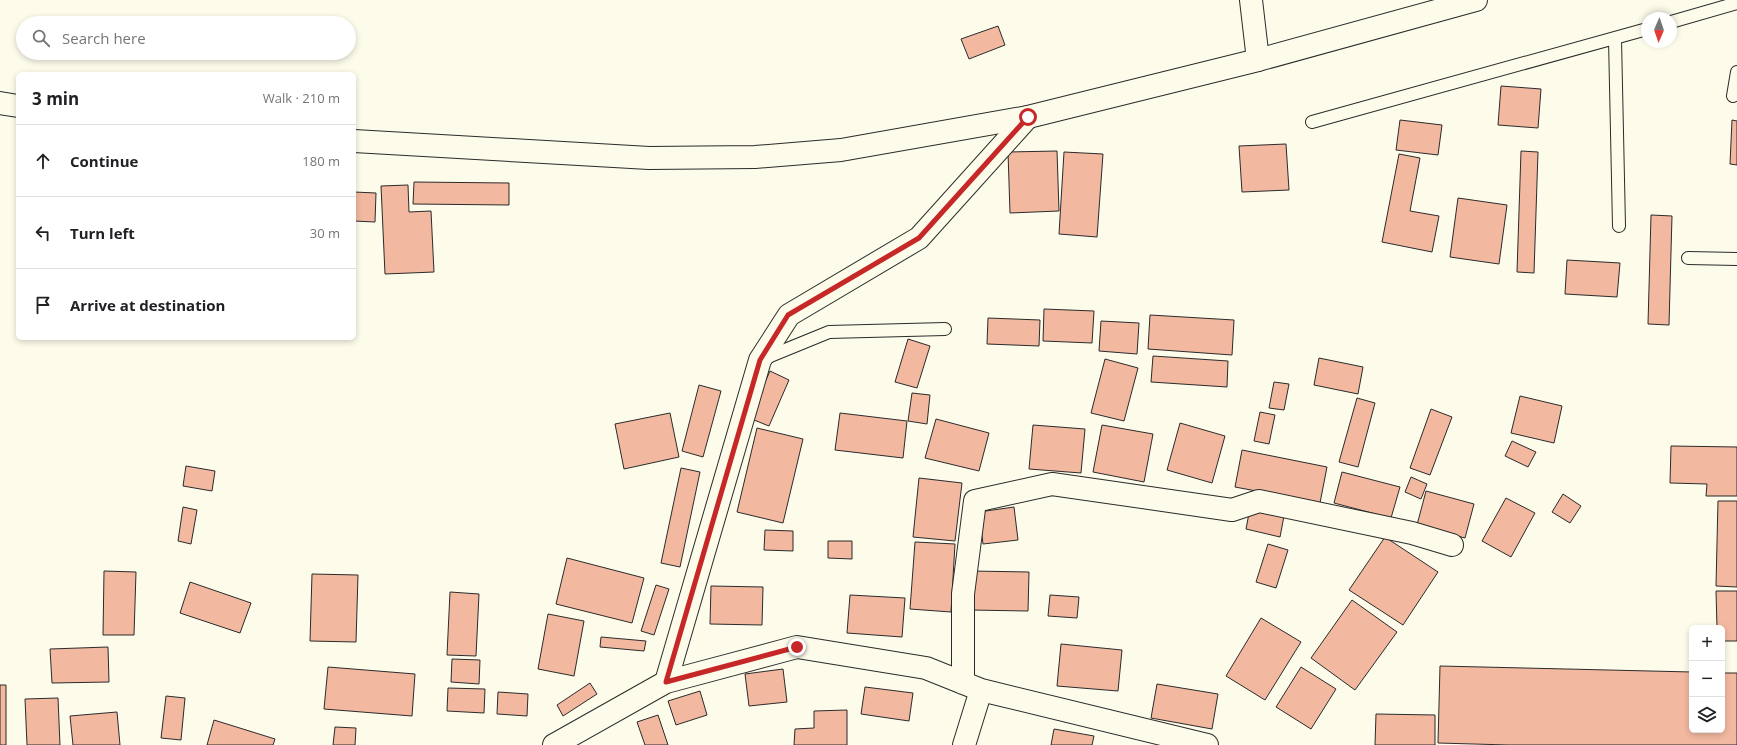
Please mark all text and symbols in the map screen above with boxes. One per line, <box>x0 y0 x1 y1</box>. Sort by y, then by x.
north arrow <box>1641 12 1677 48</box>
search box <box>16 16 356 60</box>
icon: search <box>30 27 52 49</box>
text: Search here <box>62 28 146 48</box>
text: 3 min <box>32 87 79 110</box>
text: Walk · 210 m <box>263 89 340 107</box>
route start <box>1019 108 1037 126</box>
icon: ahead <box>32 150 54 172</box>
text: Continue <box>70 151 138 171</box>
text: 180 m <box>302 152 340 170</box>
icon: left <box>32 222 54 244</box>
text: Turn left <box>70 223 135 243</box>
text: 30 m <box>310 224 340 242</box>
icon: arrive <box>32 294 54 316</box>
text: Arrive at destination <box>70 295 225 315</box>
map controls <box>1689 625 1725 733</box>
button: + <box>1689 625 1725 661</box>
route end <box>788 638 806 656</box>
button: − <box>1689 661 1725 697</box>
button: layers <box>1689 697 1725 733</box>

